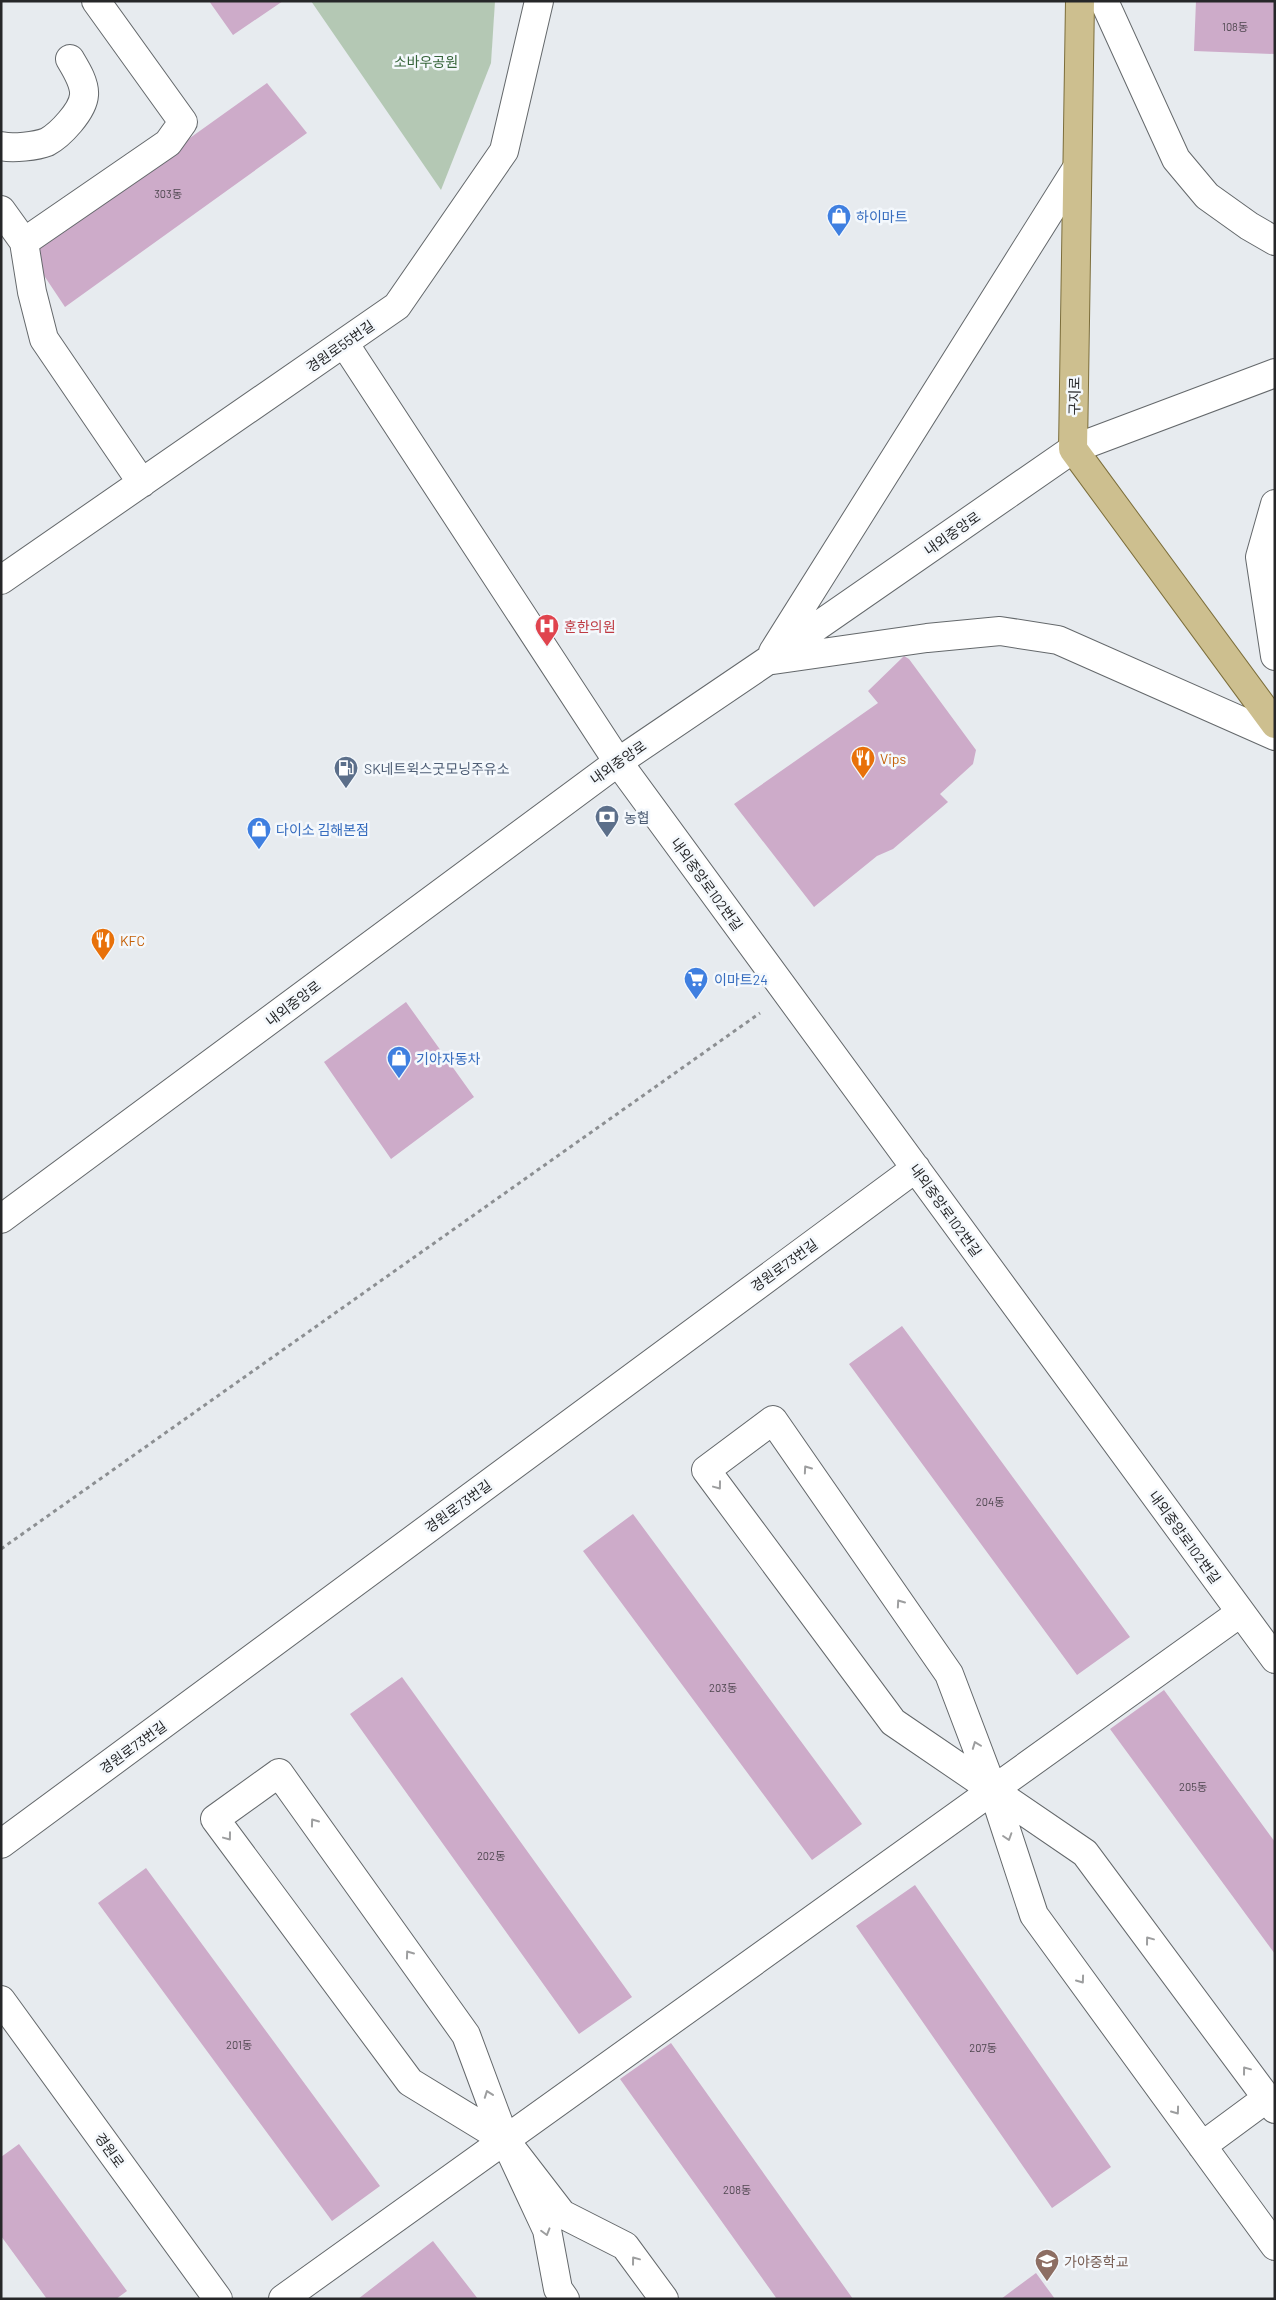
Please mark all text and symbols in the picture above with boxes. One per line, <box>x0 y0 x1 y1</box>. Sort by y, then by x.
house number: 108동 <box>1222 20 1248 33</box>
park label: 소바우공원 <box>394 53 458 70</box>
house number: 303동 <box>154 187 182 200</box>
shop icon: 하이마트 <box>826 203 852 237</box>
place label: 하이마트 <box>856 208 908 225</box>
street label: 경원로55번길 <box>303 316 377 376</box>
street label: 구지로 <box>1065 376 1083 415</box>
street label: 내외중앙로 <box>921 508 983 558</box>
hospital icon: 훈한의원 <box>534 613 560 647</box>
place label: 훈한의원 <box>564 618 616 635</box>
street label: 내외중앙로 <box>587 737 649 787</box>
restaurant icon: Vips <box>850 745 876 779</box>
place label: Vips <box>880 750 907 767</box>
fuel station icon: SK네트윅스굿모닝주유소 <box>333 755 359 789</box>
place label: SK네트윅스굿모닝주유소 <box>364 760 510 777</box>
bank icon: 농협 <box>594 804 620 838</box>
place label: 농협 <box>624 809 650 826</box>
shop icon: 다이소 김해본점 <box>246 816 272 850</box>
place label: 다이소 김해본점 <box>276 821 369 838</box>
street label: 내외중앙로102번길 <box>668 834 746 934</box>
restaurant icon: KFC <box>90 927 116 961</box>
place label: KFC <box>120 932 145 949</box>
supermarket icon: 이마트24 <box>683 966 709 1000</box>
place label: 이마트24 <box>714 971 768 988</box>
street label: 내외중앙로 <box>262 977 324 1029</box>
shop icon: 기아자동차 <box>386 1045 412 1079</box>
place label: 기아자동차 <box>416 1050 481 1067</box>
street label: 내외중앙로102번길 <box>907 1160 985 1260</box>
street label: 경원로73번길 <box>747 1235 821 1295</box>
one-way arrow <box>804 1465 813 1475</box>
street label: 경원로73번길 <box>421 1476 495 1536</box>
one-way arrow <box>712 1480 721 1490</box>
street label: 내외중앙로102번길 <box>1146 1487 1224 1587</box>
house number: 204동 <box>976 1495 1004 1508</box>
one-way arrow <box>897 1599 906 1608</box>
house number: 203동 <box>709 1681 737 1694</box>
street label: 경원로73번길 <box>96 1717 170 1777</box>
one-way arrow <box>972 1741 982 1749</box>
house number: 205동 <box>1179 1780 1207 1793</box>
one-way arrow <box>311 1818 320 1828</box>
one-way arrow <box>222 1831 231 1841</box>
one-way arrow <box>1002 1832 1012 1840</box>
house number: 202동 <box>477 1849 505 1862</box>
one-way arrow <box>1146 1936 1155 1946</box>
one-way arrow <box>406 1950 415 1960</box>
one-way arrow <box>1075 1974 1084 1984</box>
house number: 201동 <box>226 2038 252 2051</box>
house number: 207동 <box>969 2041 997 2054</box>
one-way arrow <box>1243 2067 1251 2076</box>
one-way arrow <box>484 2091 494 2099</box>
one-way arrow <box>1171 2105 1179 2114</box>
street label: 경원로 <box>92 2129 128 2171</box>
house number: 208동 <box>723 2183 751 2196</box>
one-way arrow <box>541 2228 551 2236</box>
school or university icon: 가야중학교 <box>1034 2248 1060 2282</box>
place label: 가야중학교 <box>1064 2253 1129 2270</box>
one-way arrow <box>632 2256 641 2266</box>

